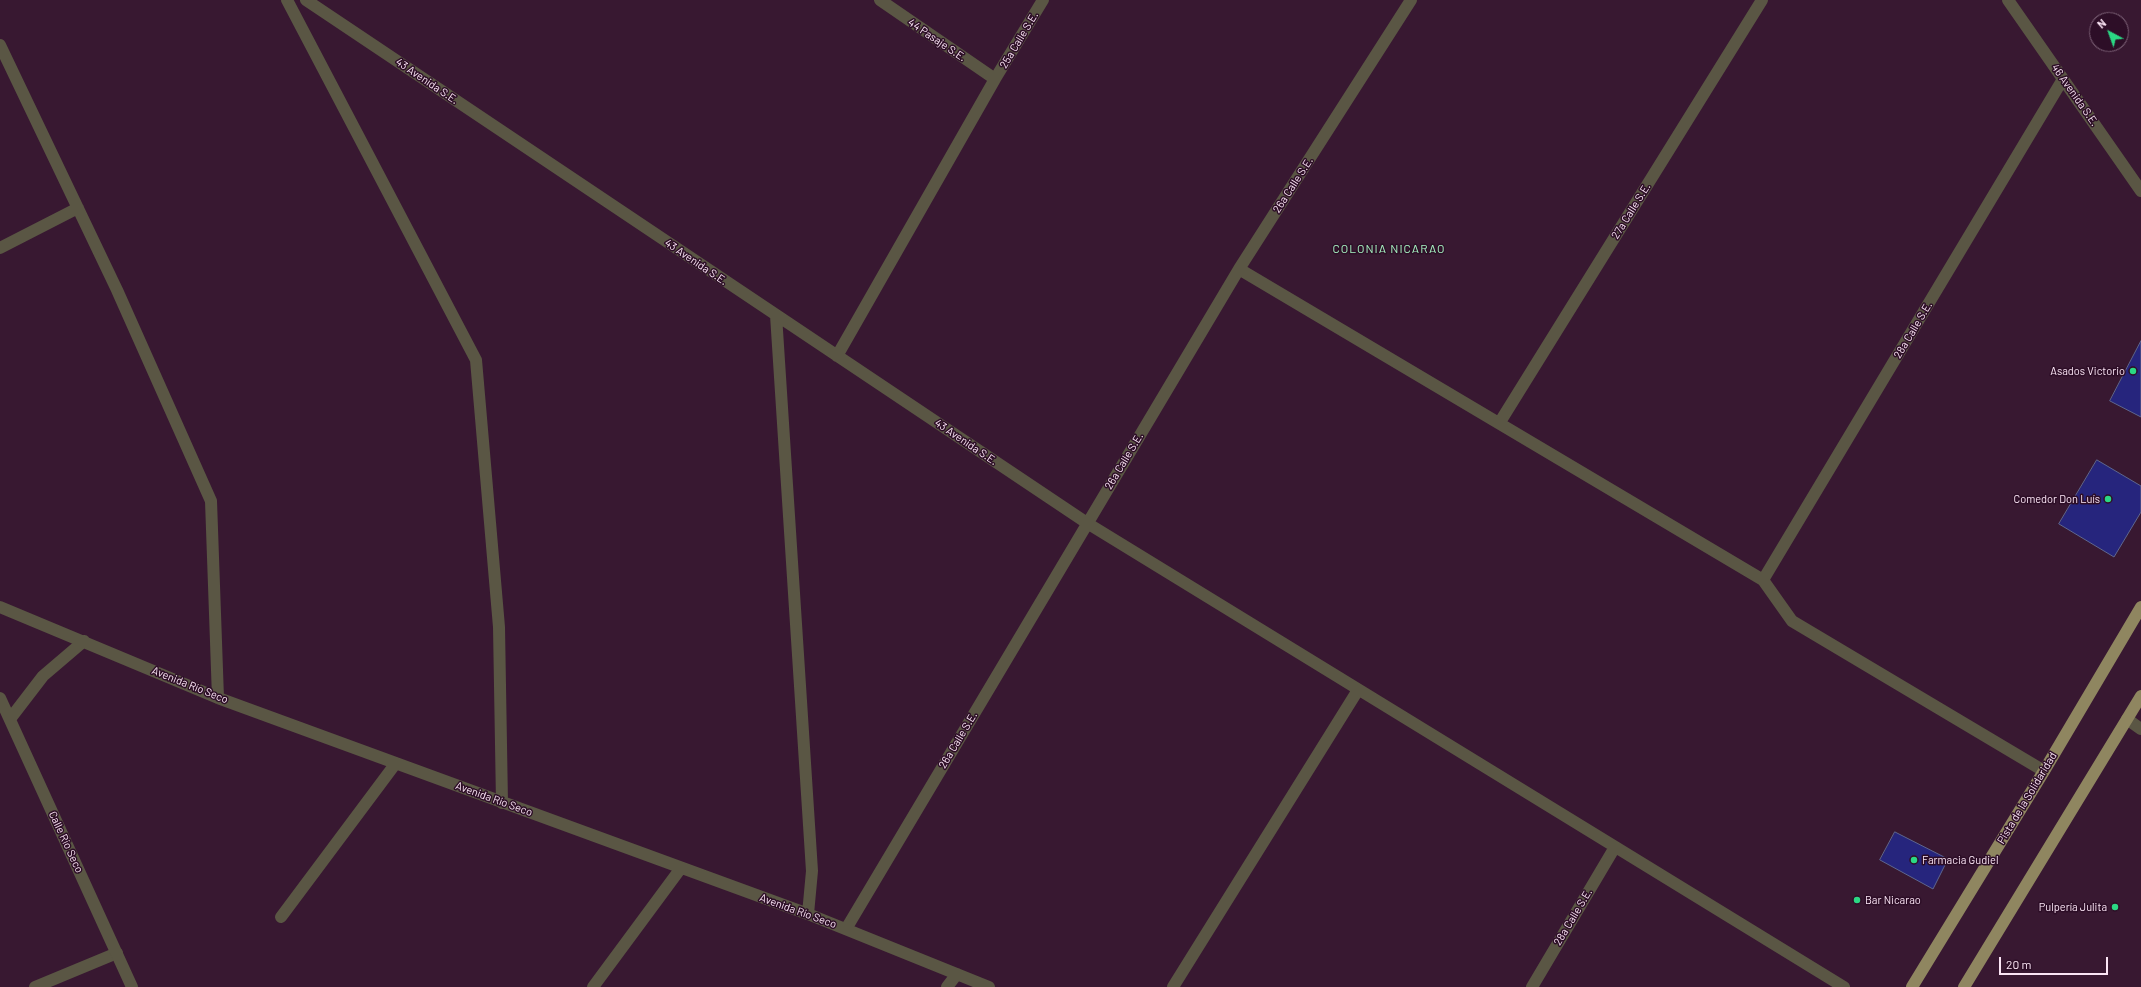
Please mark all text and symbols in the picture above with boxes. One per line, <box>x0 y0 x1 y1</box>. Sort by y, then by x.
street label: 25a Calle S.E. <box>997 9 1041 71</box>
north arrow <box>2089 12 2129 52</box>
street label: 44 Pasaje S.E. <box>905 16 969 64</box>
text: N <box>2094 16 2108 31</box>
street label: 43 Avenida S.E. <box>393 55 461 107</box>
street label: 46 Avenida S.E. <box>2049 61 2101 129</box>
street label: 26a Calle S.E. <box>1270 155 1316 215</box>
street label: 27a Calle S.E. <box>1609 181 1653 241</box>
street label: 43 Avenida S.E. <box>662 236 730 288</box>
district label: COLONIA NICARAO <box>1332 242 1446 256</box>
street label: 28a Calle S.E. <box>1891 299 1935 361</box>
place label: Asados Victorio <box>2050 364 2125 378</box>
marker: Asados Victorio <box>2128 366 2138 376</box>
street label: 43 Avenida S.E. <box>932 416 1000 468</box>
street label: 26a Calle S.E. <box>1102 430 1146 492</box>
place label: Comedor Don Luís <box>2014 492 2100 506</box>
marker: Comedor Don Luís <box>2103 494 2113 504</box>
street label: Avenida Río Seco <box>150 664 230 706</box>
street label: 26a Calle S.E. <box>936 709 980 771</box>
street label: Pista de la Solidaridad <box>1994 750 2060 846</box>
street label: Avenida Río Seco <box>454 779 534 819</box>
street label: Calle Río Seco <box>46 809 86 875</box>
place label: Farmacia Gudiel <box>1922 853 1998 867</box>
marker: Farmacia Gudiel <box>1909 855 1919 865</box>
street label: 28a Calle S.E. <box>1551 886 1595 948</box>
street label: Avenida Río Seco <box>758 891 838 931</box>
place label: Bar Nicarao <box>1865 893 1921 907</box>
marker: Bar Nicarao <box>1852 895 1862 905</box>
place label: Pulpería Julita <box>2039 900 2107 914</box>
marker: Pulpería Julita <box>2110 902 2120 912</box>
scale bar <box>2001 949 2110 975</box>
text: 20 m <box>2006 957 2032 971</box>

